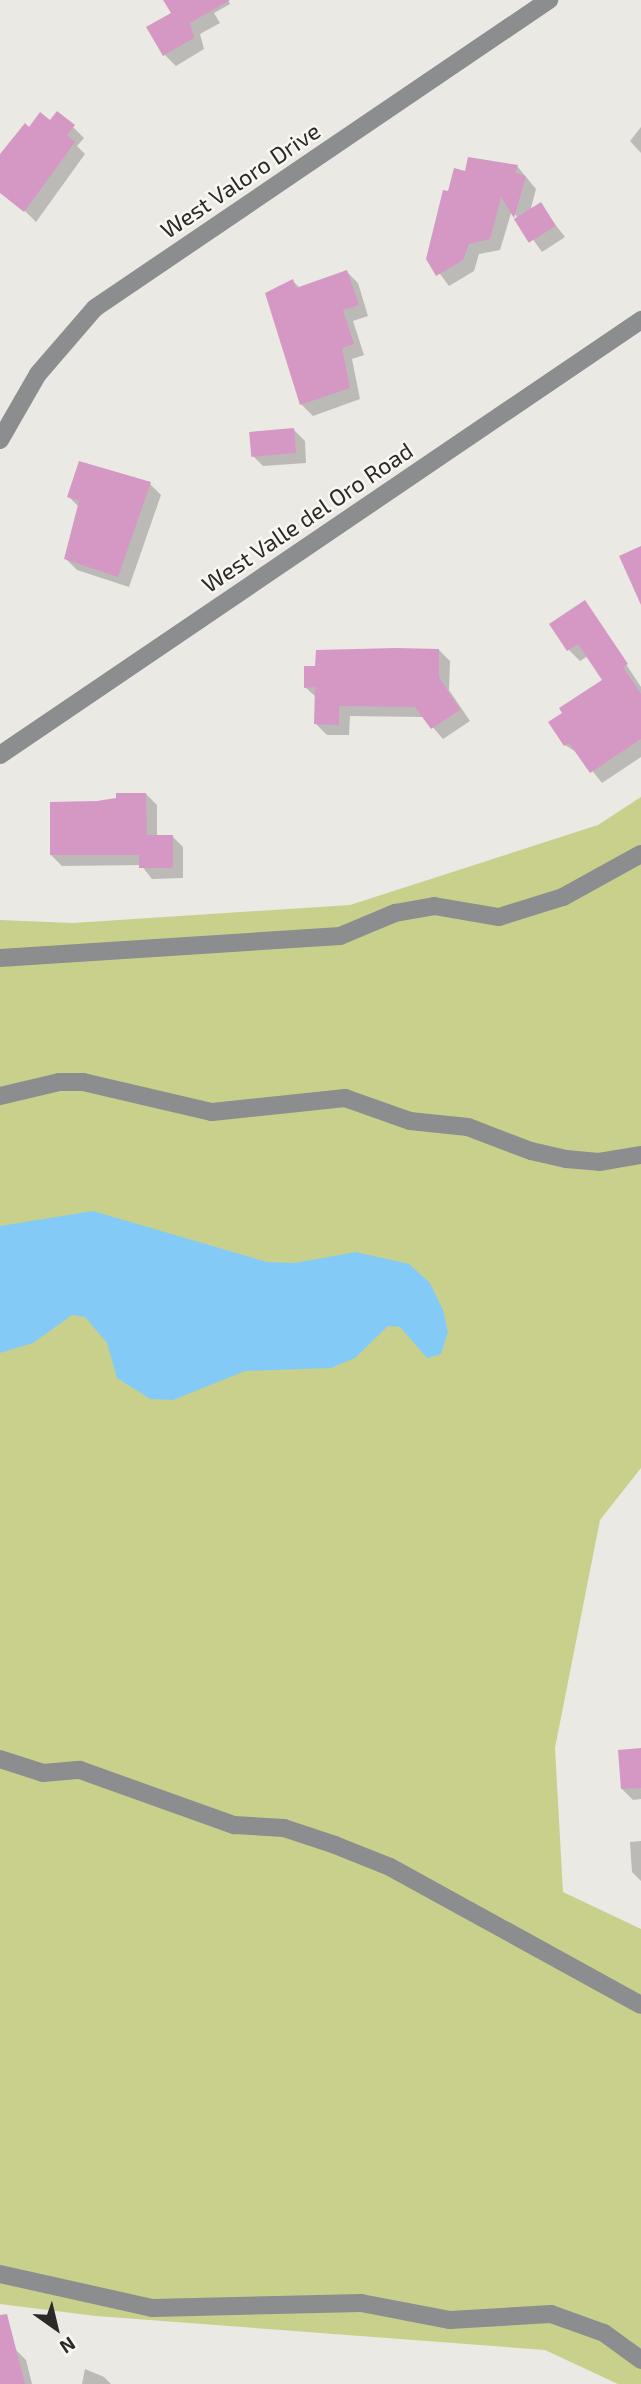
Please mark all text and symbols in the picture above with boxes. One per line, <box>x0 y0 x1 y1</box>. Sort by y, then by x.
street label: West Valoro Drive <box>155 116 325 244</box>
street label: West Valle del Oro Road <box>196 436 418 598</box>
north arrow <box>21 2293 91 2363</box>
text: N <box>56 2332 80 2359</box>

